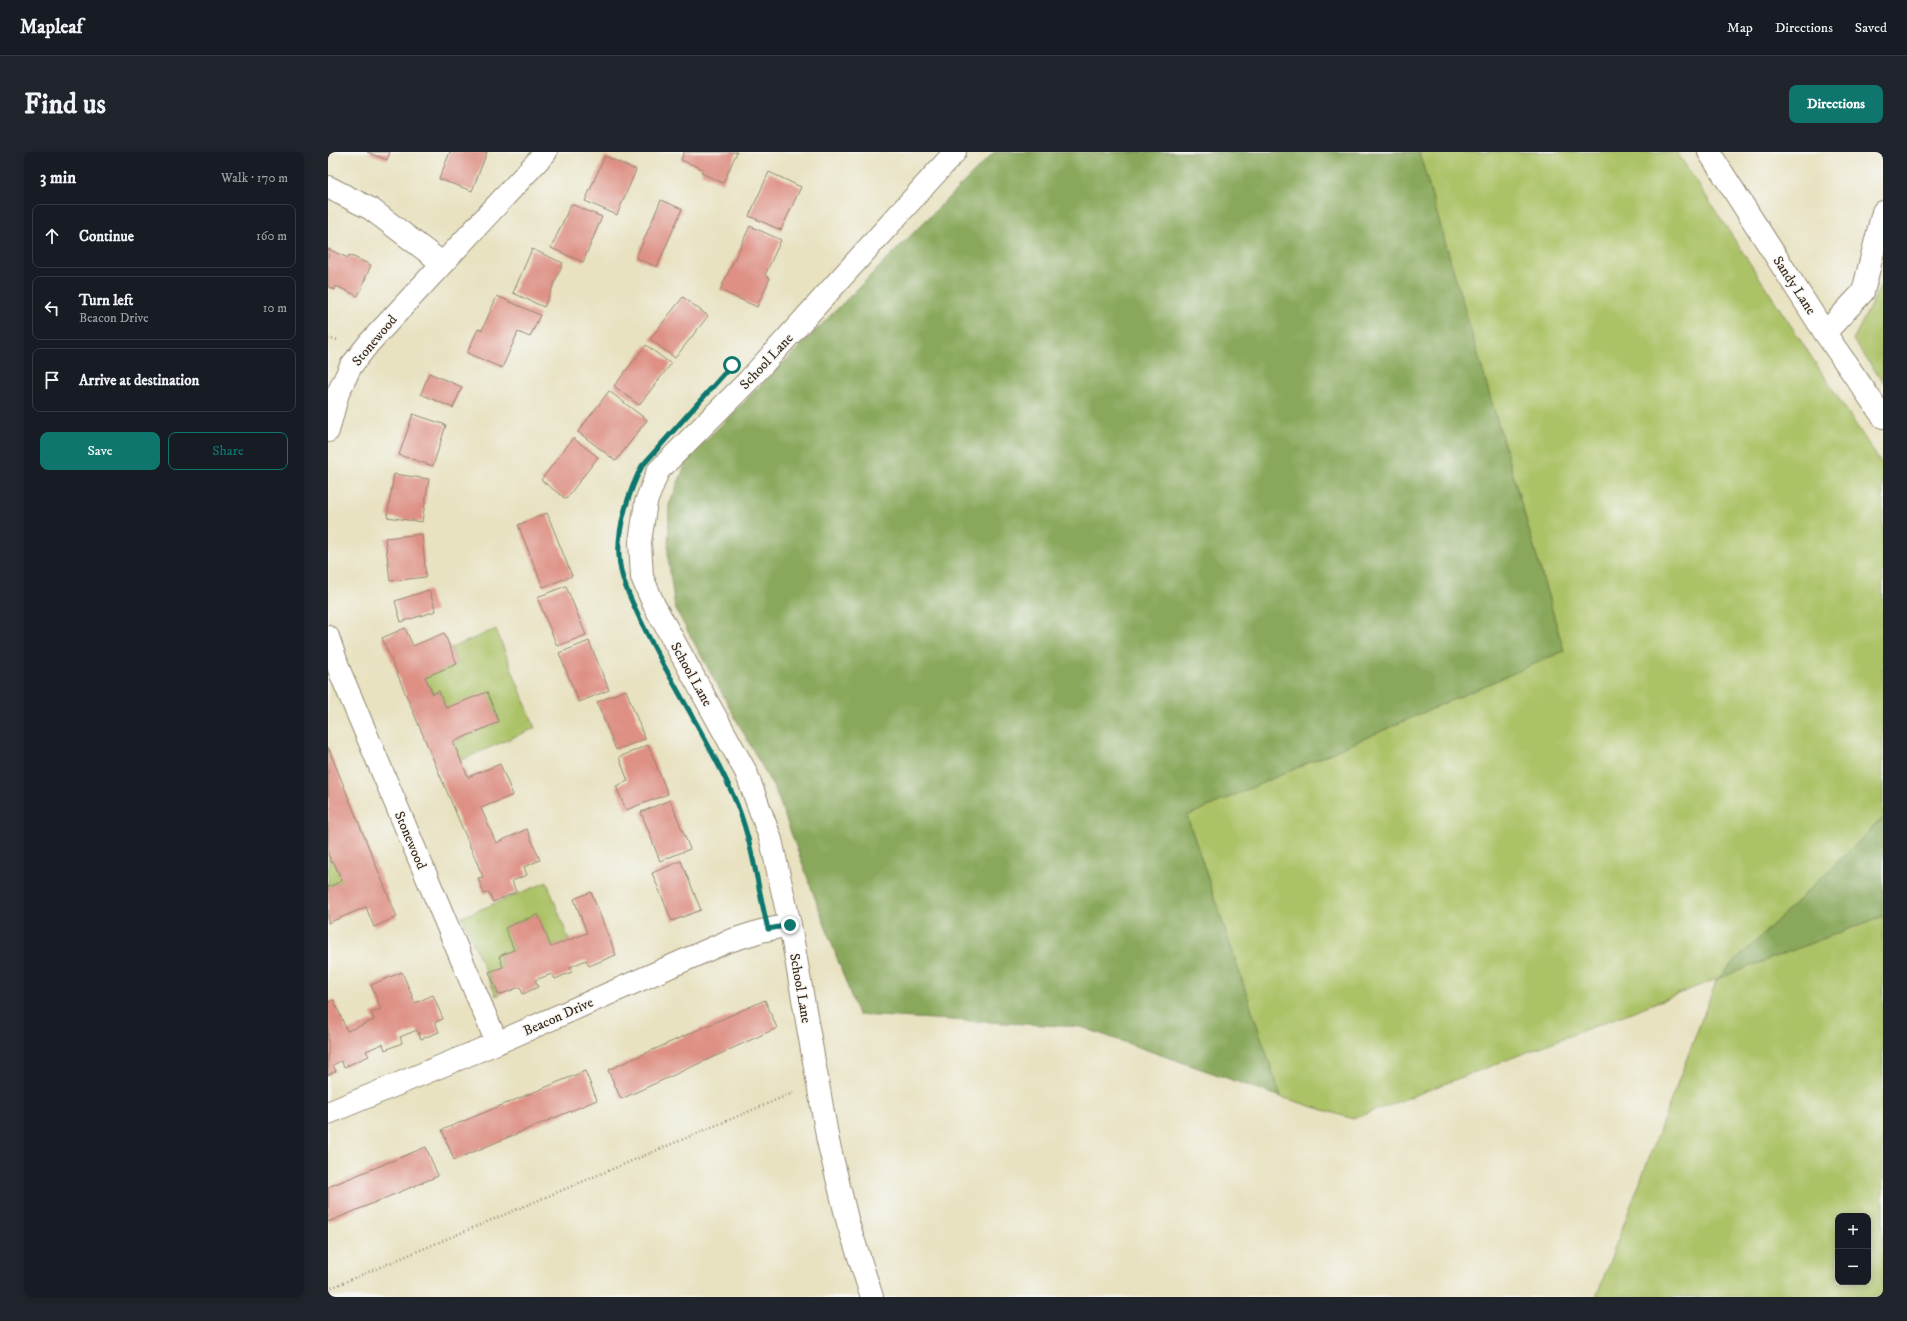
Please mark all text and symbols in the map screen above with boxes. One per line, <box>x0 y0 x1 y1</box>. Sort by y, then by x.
text: Mapleaf <box>20 16 83 39</box>
text: Map <box>1727 19 1753 37</box>
text: Directions <box>1775 19 1833 37</box>
text: Saved <box>1855 19 1887 37</box>
button: Directions <box>1789 85 1883 123</box>
text: Find us <box>24 87 106 122</box>
text: 3 min <box>40 167 76 189</box>
text: Walk · 170 m <box>221 170 288 186</box>
icon: ahead <box>41 225 63 247</box>
text: Continue <box>79 227 134 246</box>
text: 160 m <box>256 228 287 244</box>
street label: Sandy Lane <box>1769 253 1820 318</box>
text: Turn left <box>79 291 133 310</box>
icon: left <box>41 297 63 319</box>
text: 10 m <box>263 300 287 316</box>
text: Beacon Drive <box>79 310 149 326</box>
street label: Stonewood <box>348 311 401 370</box>
street label: School Lane <box>736 330 797 394</box>
route start <box>723 356 741 374</box>
icon: arrive <box>41 369 63 391</box>
text: Arrive at destination <box>79 371 199 390</box>
button: Save <box>40 432 160 470</box>
button: Share <box>168 432 288 470</box>
street label: School Lane <box>666 639 716 710</box>
street label: Stonewood <box>390 809 430 872</box>
route end <box>781 916 799 934</box>
street label: School Lane <box>785 952 815 1025</box>
street label: Beacon Drive <box>521 993 596 1040</box>
map controls <box>1835 1213 1871 1285</box>
button: + <box>1835 1213 1871 1249</box>
button: − <box>1835 1249 1871 1285</box>

